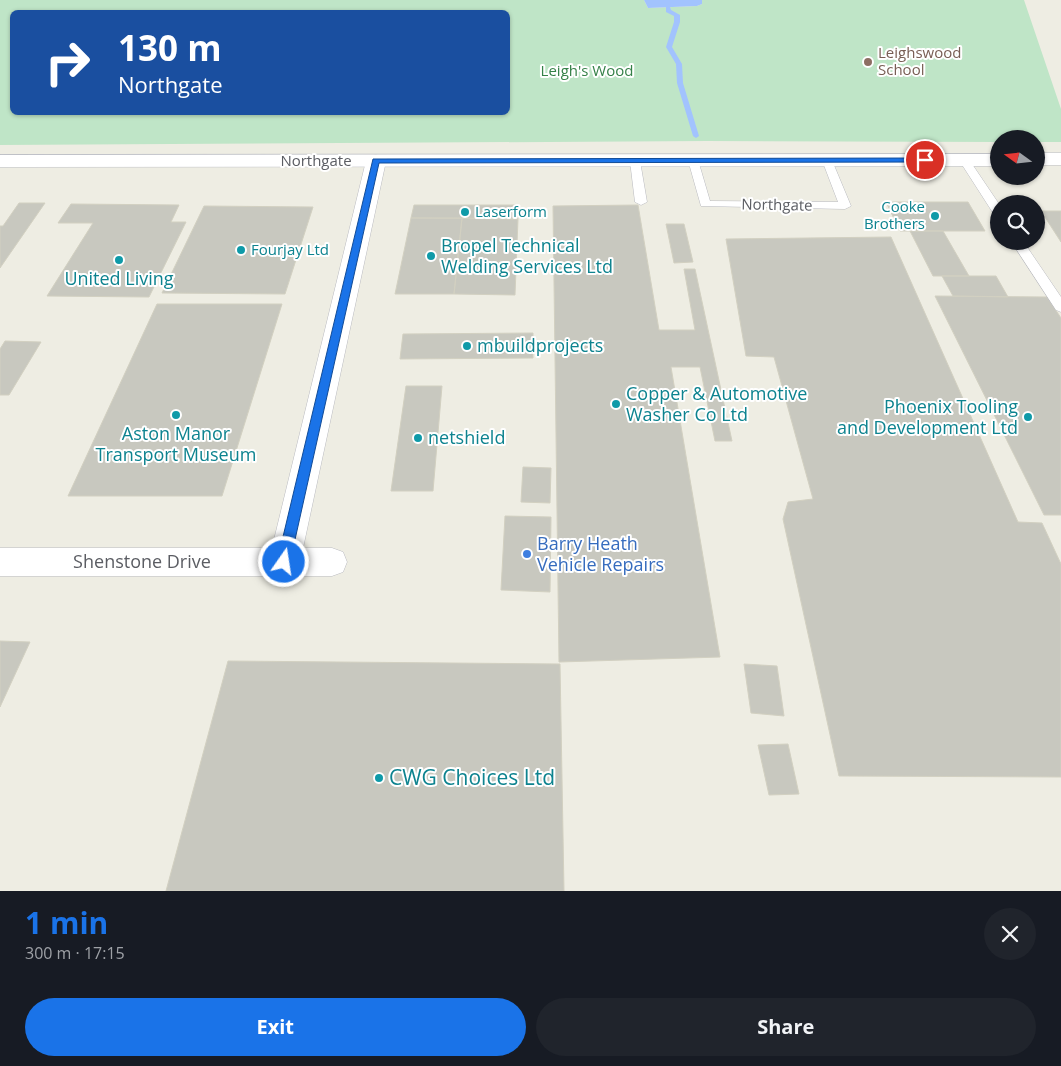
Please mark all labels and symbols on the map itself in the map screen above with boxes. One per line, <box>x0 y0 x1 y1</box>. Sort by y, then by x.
place label: Leighswood School <box>878 42 961 79</box>
marker: Leighswood School <box>862 56 874 68</box>
park label: Leigh's Wood <box>541 60 633 80</box>
north arrow <box>990 130 1045 185</box>
pin <box>904 139 946 181</box>
street label: Northgate <box>280 150 352 170</box>
street label: Northgate <box>741 193 813 215</box>
place label: Cooke Brothers <box>864 196 925 233</box>
place label: Laserform <box>475 201 547 221</box>
marker: Laserform <box>459 206 471 218</box>
marker: Cooke Brothers <box>929 210 941 222</box>
place label: Bropel Technical Welding Services Ltd <box>441 233 613 278</box>
place label: Fourjay Ltd <box>251 239 329 259</box>
marker: Fourjay Ltd <box>235 244 247 256</box>
marker: Bropel Technical Welding Services Ltd <box>425 250 437 262</box>
marker: United Living <box>113 254 125 266</box>
place label: United Living <box>64 266 174 290</box>
place label: mbuildprojects <box>477 333 603 357</box>
marker: mbuildprojects <box>461 340 473 352</box>
place label: Copper & Automotive Washer Co Ltd <box>626 381 807 426</box>
place label: Phoenix Tooling and Development Ltd <box>837 394 1018 439</box>
marker: Copper & Automotive Washer Co Ltd <box>610 398 622 410</box>
marker: Aston Manor Transport Museum <box>170 409 182 421</box>
marker: Phoenix Tooling and Development Ltd <box>1022 411 1034 423</box>
place label: Aston Manor Transport Museum <box>96 421 256 466</box>
place label: netshield <box>428 425 505 449</box>
marker: netshield <box>412 432 424 444</box>
place label: Barry Heath Vehicle Repairs <box>537 531 664 576</box>
position arrow <box>257 535 309 587</box>
marker: Barry Heath Vehicle Repairs <box>521 548 533 560</box>
street label: Shenstone Drive <box>73 549 211 573</box>
place label: CWG Choices Ltd <box>389 763 555 791</box>
marker: CWG Choices Ltd <box>373 772 385 784</box>

